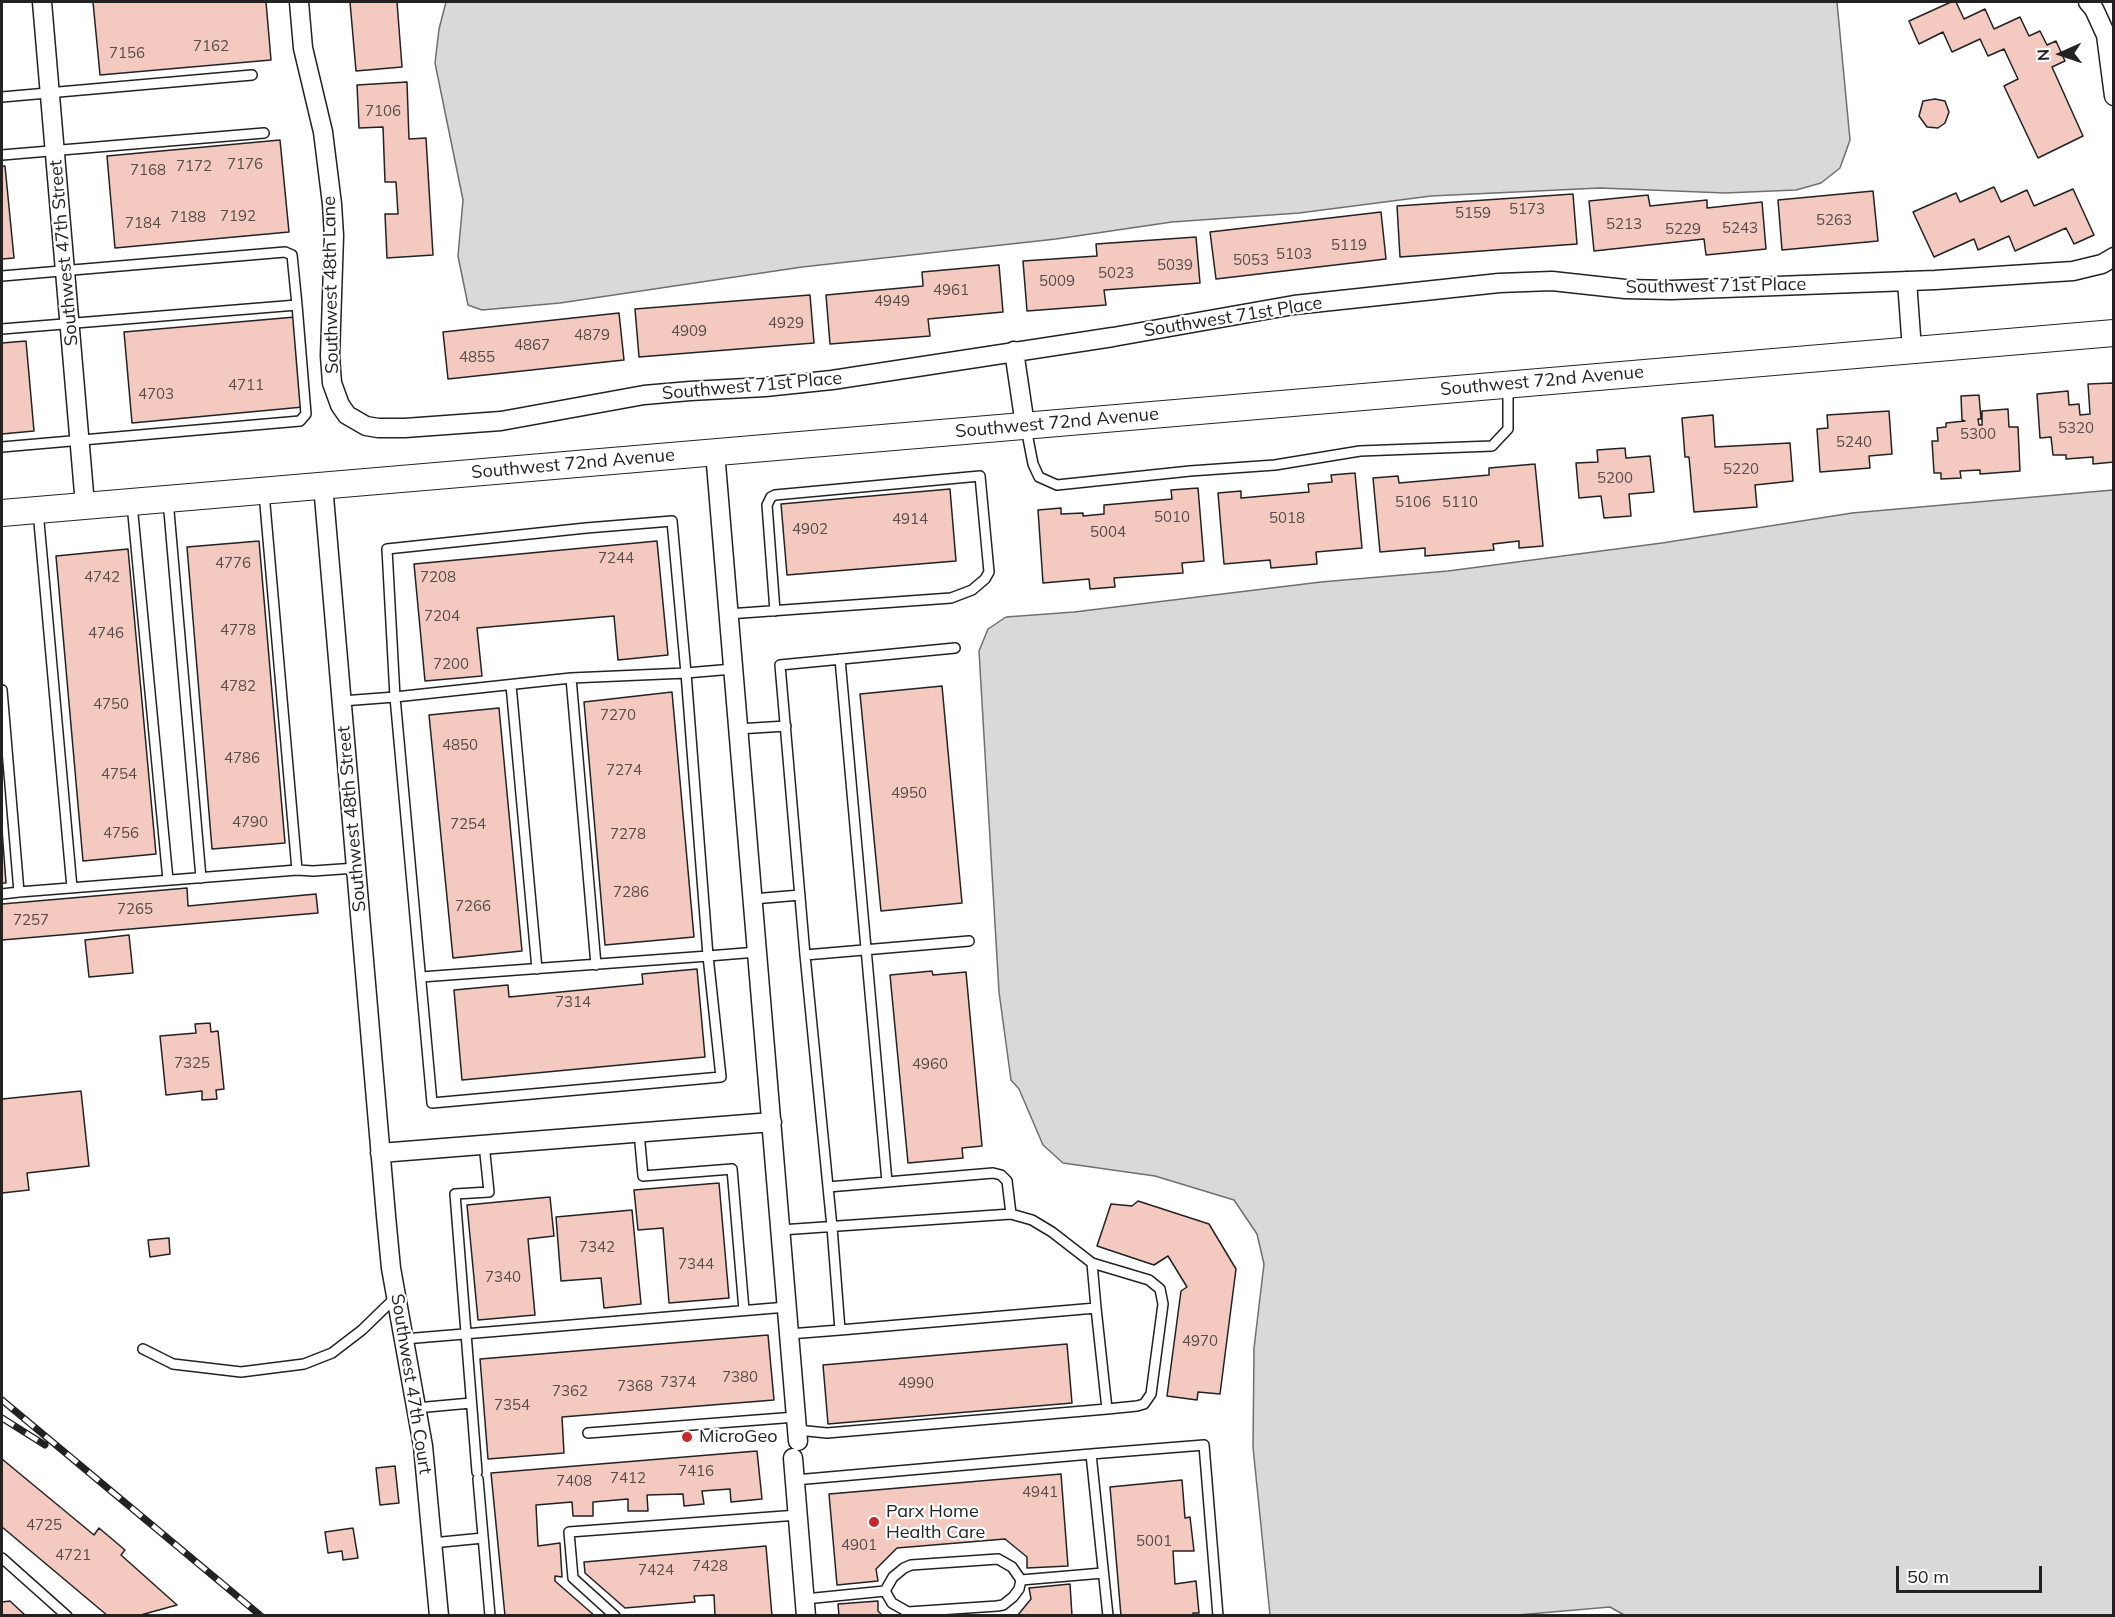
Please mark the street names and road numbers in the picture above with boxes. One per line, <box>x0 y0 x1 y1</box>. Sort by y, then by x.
street label: Southwest 47th Street <box>45 159 83 347</box>
street label: Southwest 48th Lane <box>319 196 343 374</box>
street label: Southwest 71st Place <box>1626 274 1806 298</box>
street label: Southwest 71st Place <box>1142 292 1324 342</box>
street label: Southwest 72nd Avenue <box>1439 361 1645 401</box>
street label: Southwest 71st Place <box>661 367 843 405</box>
street label: Southwest 72nd Avenue <box>954 403 1160 443</box>
street label: Southwest 72nd Avenue <box>470 444 676 484</box>
street label: Southwest 48th Street <box>333 725 371 913</box>
street label: Southwest 47th Court <box>386 1292 436 1476</box>

